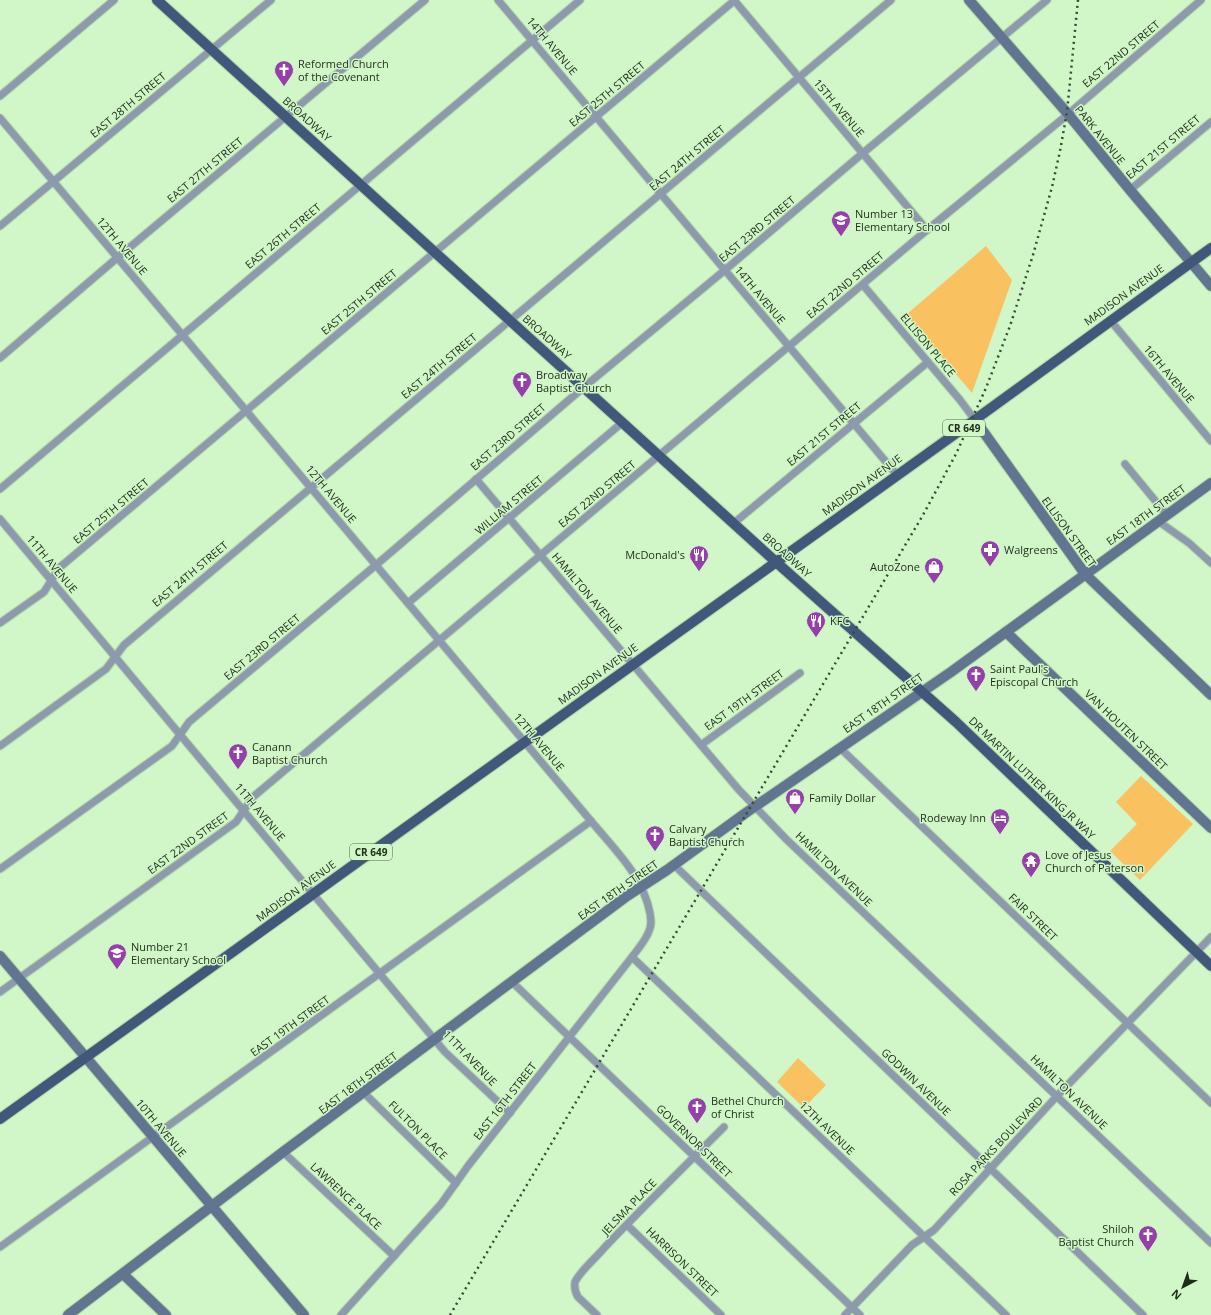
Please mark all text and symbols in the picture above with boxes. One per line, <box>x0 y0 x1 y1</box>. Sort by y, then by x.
street label: 14TH AVENUE <box>524 13 581 78</box>
street label: EAST 22ND STREET <box>1079 17 1163 91</box>
place label: Reformed Church of the Covenant <box>298 56 389 84</box>
street label: EAST 25TH STREET <box>566 57 648 130</box>
church icon: Reformed Church of the Covenant <box>273 59 295 87</box>
street label: EAST 28TH STREET <box>87 68 169 141</box>
street label: 15TH AVENUE <box>811 75 868 140</box>
street label: BROADWAY <box>280 93 336 145</box>
street label: PARK AVENUE <box>1072 102 1129 167</box>
street label: EAST 21ST STREET <box>1122 111 1203 182</box>
street label: EAST 24TH STREET <box>646 121 728 194</box>
street label: EAST 27TH STREET <box>164 133 246 206</box>
street label: EAST 23RD STREET <box>715 192 798 265</box>
street label: EAST 26TH STREET <box>242 199 324 272</box>
place label: Number 13 Elementary School <box>855 206 950 234</box>
school or university icon: Number 13 Elementary School <box>830 209 852 237</box>
street label: 12TH AVENUE <box>94 213 151 278</box>
street label: EAST 22ND STREET <box>803 248 887 322</box>
street label: MADISON AVENUE <box>1081 260 1167 329</box>
street label: 14TH AVENUE <box>732 262 789 327</box>
street label: EAST 25TH STREET <box>318 265 400 338</box>
street label: ELLISON PLACE <box>897 310 959 380</box>
street label: BROADWAY <box>520 311 576 363</box>
street label: EAST 24TH STREET <box>398 329 480 402</box>
street label: 16TH AVENUE <box>1141 341 1198 406</box>
place label: Broadway Baptist Church <box>536 367 612 395</box>
church icon: Broadway Baptist Church <box>511 370 533 398</box>
street label: EAST 21ST STREET <box>783 398 864 469</box>
street label: EAST 23RD STREET <box>467 400 549 474</box>
road number: CR 649 <box>943 420 985 436</box>
street label: MADISON AVENUE <box>819 450 905 519</box>
street label: EAST 22ND STREET <box>555 457 639 531</box>
street label: 12TH AVENUE <box>303 461 360 526</box>
street label: WILLIAM STREET <box>471 472 546 538</box>
street label: EAST 25TH STREET <box>70 474 152 547</box>
street label: EAST 18TH STREET <box>1103 481 1188 549</box>
street label: ELLISON STREET <box>1039 493 1100 570</box>
street label: BROADWAY <box>760 529 816 581</box>
street label: 11TH AVENUE <box>24 531 81 596</box>
street label: EAST 24TH STREET <box>149 537 231 610</box>
pharmacy icon: Walgreens <box>979 539 1001 567</box>
place label: Walgreens <box>1004 542 1058 557</box>
restaurant icon: McDonald's <box>688 544 710 572</box>
place label: McDonald's <box>625 547 685 562</box>
street label: HAMILTON AVENUE <box>549 549 626 636</box>
shop icon: AutoZone <box>923 556 945 584</box>
place label: AutoZone <box>870 559 920 574</box>
street label: EAST 23RD STREET <box>220 610 303 683</box>
restaurant icon: KFC <box>805 610 827 638</box>
place label: KFC <box>830 613 849 628</box>
street label: MADISON AVENUE <box>555 639 641 708</box>
place label: Saint Paul's Episcopal Church <box>990 661 1078 689</box>
church icon: Saint Paul's Episcopal Church <box>965 664 987 692</box>
street label: EAST 19TH STREET <box>701 666 786 734</box>
street label: EAST 18TH STREET <box>840 669 926 736</box>
street label: VAN HOUTEN STREET <box>1082 686 1171 773</box>
street label: 12TH AVENUE <box>511 709 568 774</box>
street label: DR MARTIN LUTHER KING JR WAY <box>966 713 1099 843</box>
place label: Canann Baptist Church <box>252 739 328 767</box>
church icon: Canann Baptist Church <box>227 742 249 770</box>
street label: 11TH AVENUE <box>232 779 289 844</box>
shop icon: Family Dollar <box>784 787 806 815</box>
place label: Family Dollar <box>809 790 876 805</box>
hotel icon: Rodeway Inn <box>989 807 1011 835</box>
street label: EAST 22ND STREET <box>144 808 231 877</box>
place label: Rodeway Inn <box>920 810 986 825</box>
place label: Calvary Baptist Church <box>669 821 745 849</box>
church icon: Calvary Baptist Church <box>644 824 666 852</box>
street label: HAMILTON AVENUE <box>793 828 876 909</box>
road number: CR 649 <box>350 844 392 860</box>
place label: Love of Jesus Church of Paterson <box>1045 847 1144 875</box>
temple icon: Love of Jesus Church of Paterson <box>1020 850 1042 878</box>
street label: MADISON AVENUE <box>253 856 339 925</box>
street label: EAST 18TH STREET <box>575 856 661 923</box>
street label: FAIR STREET <box>1006 890 1061 944</box>
place label: Number 21 Elementary School <box>131 939 226 967</box>
school or university icon: Number 21 Elementary School <box>106 942 128 970</box>
street label: EAST 19TH STREET <box>247 992 332 1060</box>
street label: 11TH AVENUE <box>440 1027 501 1089</box>
street label: GODWIN AVENUE <box>878 1045 954 1119</box>
street label: EAST 18TH STREET <box>315 1048 400 1117</box>
street label: HAMILTON AVENUE <box>1028 1051 1111 1132</box>
street label: EAST 16TH STREET <box>470 1059 540 1143</box>
place label: Bethel Church of Christ <box>711 1093 784 1121</box>
street label: ROSA PARKS BOULEVARD <box>945 1093 1046 1199</box>
street label: 10TH AVENUE <box>133 1095 190 1160</box>
church icon: Bethel Church of Christ <box>686 1096 708 1124</box>
street label: FULTON PLACE <box>386 1097 451 1162</box>
street label: 12TH AVENUE <box>796 1097 858 1158</box>
street label: GOVERNOR STREET <box>653 1101 735 1181</box>
street label: LAWRENCE PLACE <box>307 1159 385 1233</box>
street label: JELSMA PLACE <box>597 1175 659 1239</box>
place label: Shiloh Baptist Church <box>1058 1221 1134 1249</box>
street label: HARRISON STREET <box>643 1223 722 1300</box>
church icon: Shiloh Baptist Church <box>1137 1224 1159 1252</box>
north arrow <box>1163 1267 1203 1307</box>
text: N <box>1168 1286 1184 1304</box>

